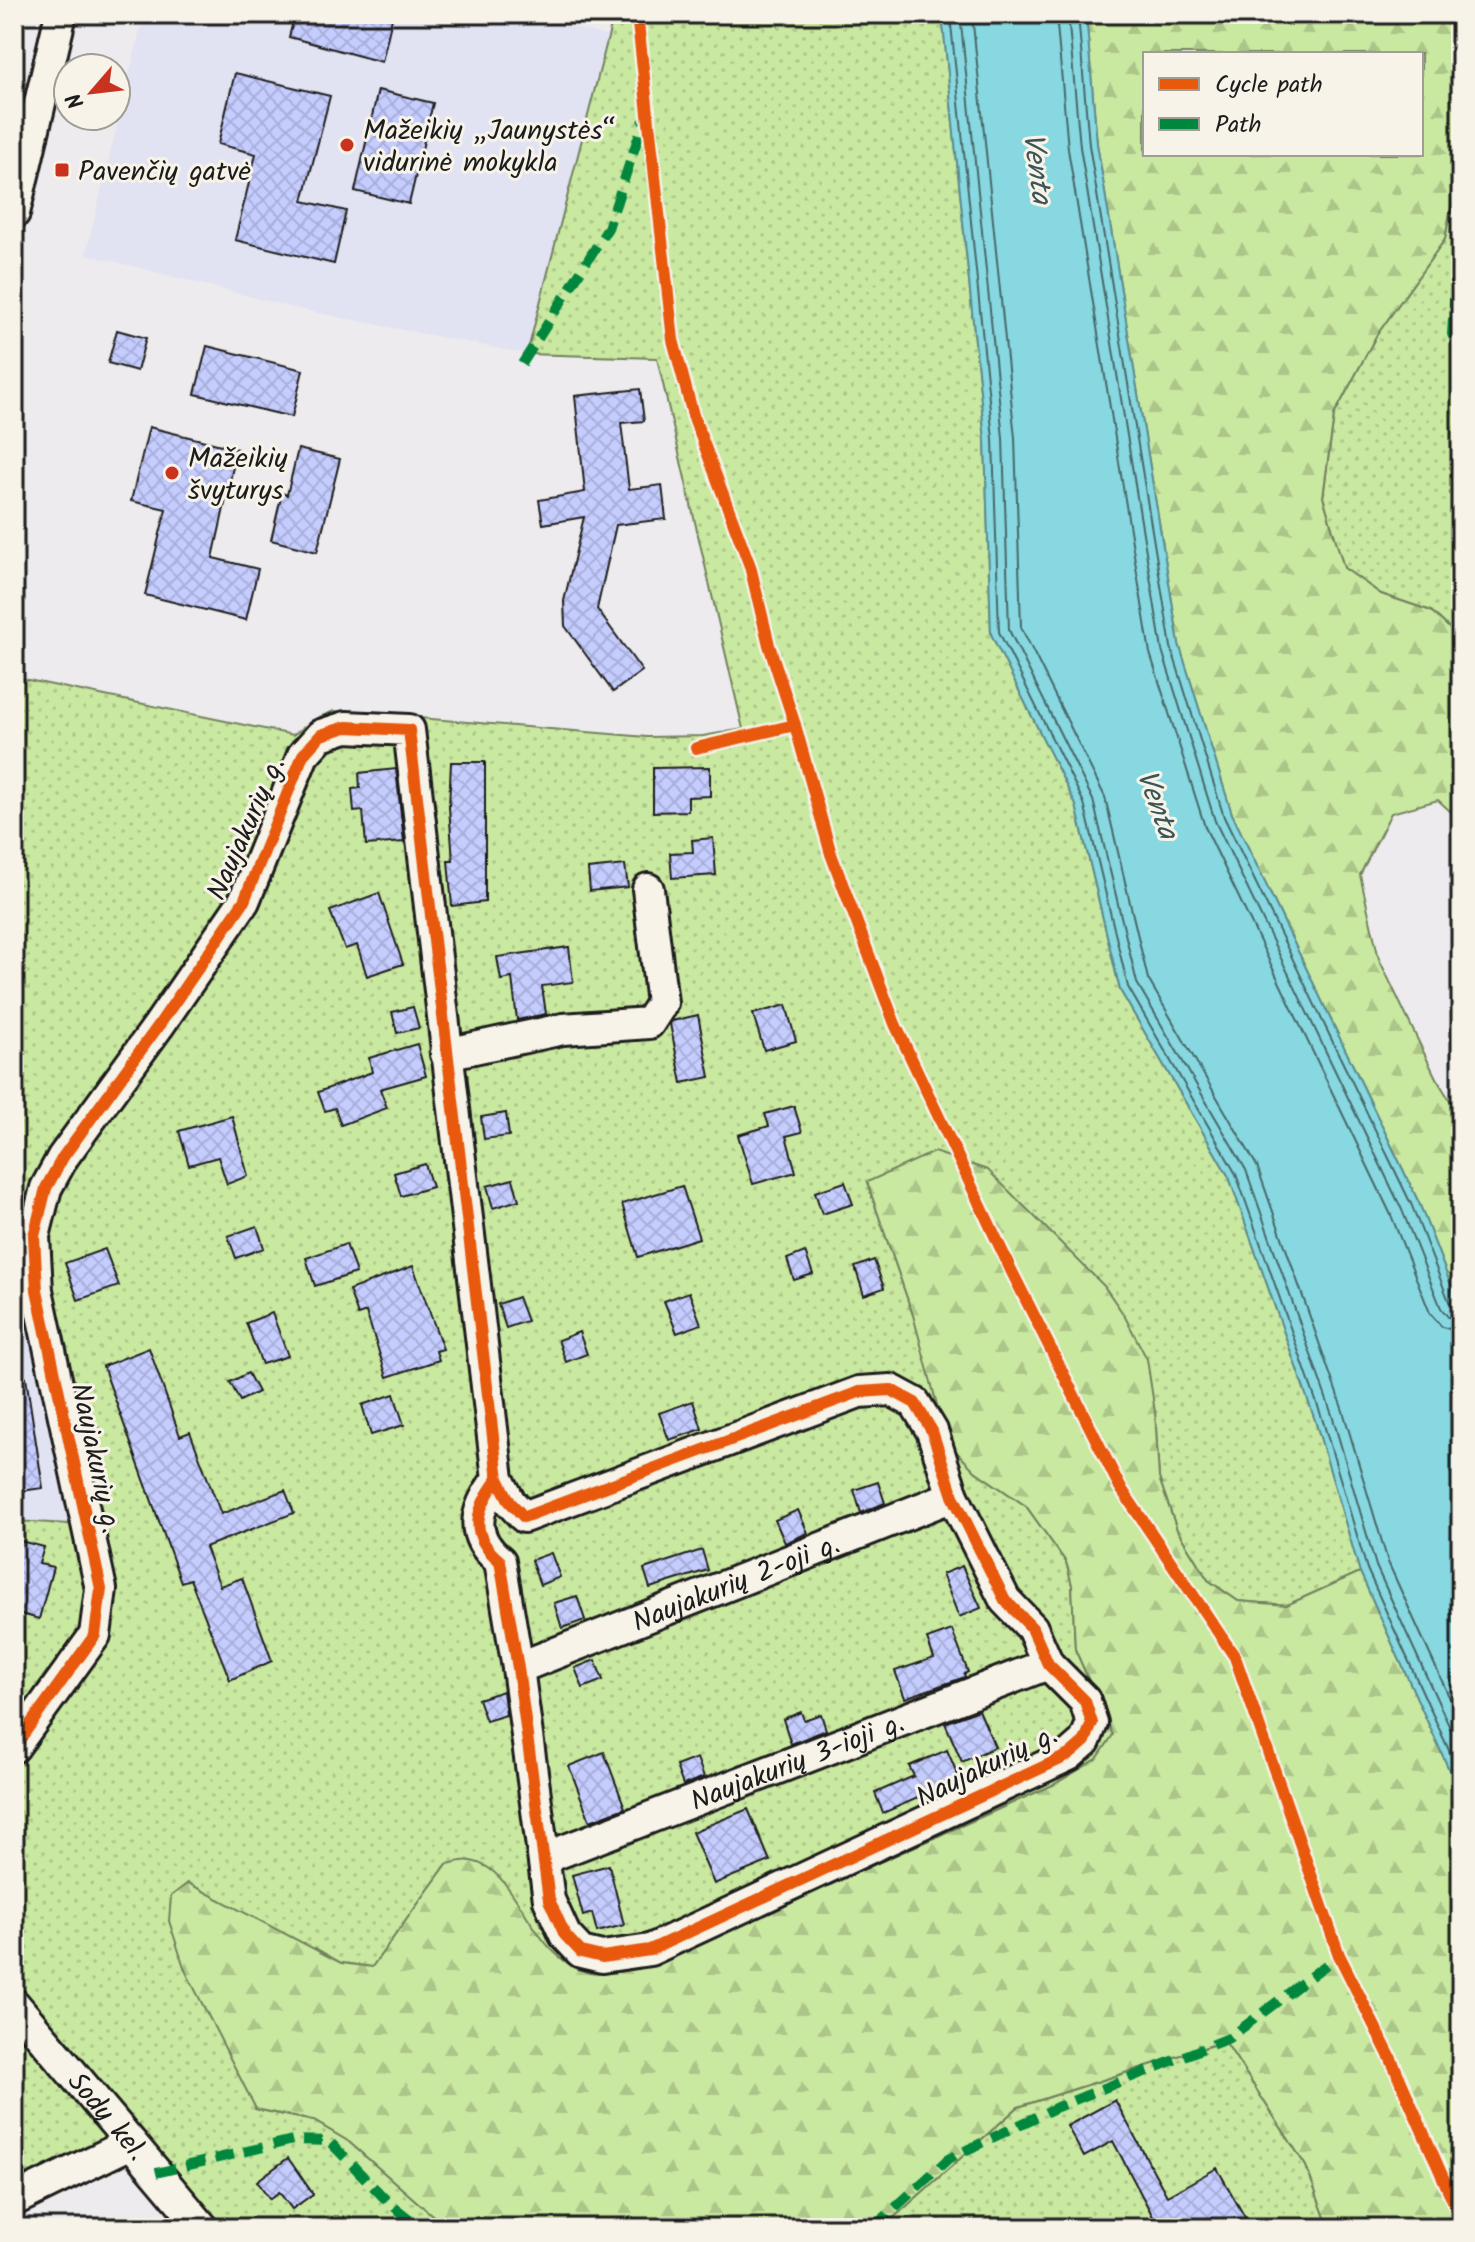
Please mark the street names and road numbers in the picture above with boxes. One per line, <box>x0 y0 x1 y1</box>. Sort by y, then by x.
street label: Naujakurių g. <box>196 750 299 908</box>
street label: Naujakurių g. <box>57 1379 132 1538</box>
street label: Naujakurių 2-oji g. <box>626 1523 847 1646</box>
street label: Naujakurių 3-ioji g. <box>684 1701 911 1825</box>
street label: Naujakurių g. <box>909 1714 1066 1821</box>
street label: Sodų kel. <box>55 2062 157 2172</box>

